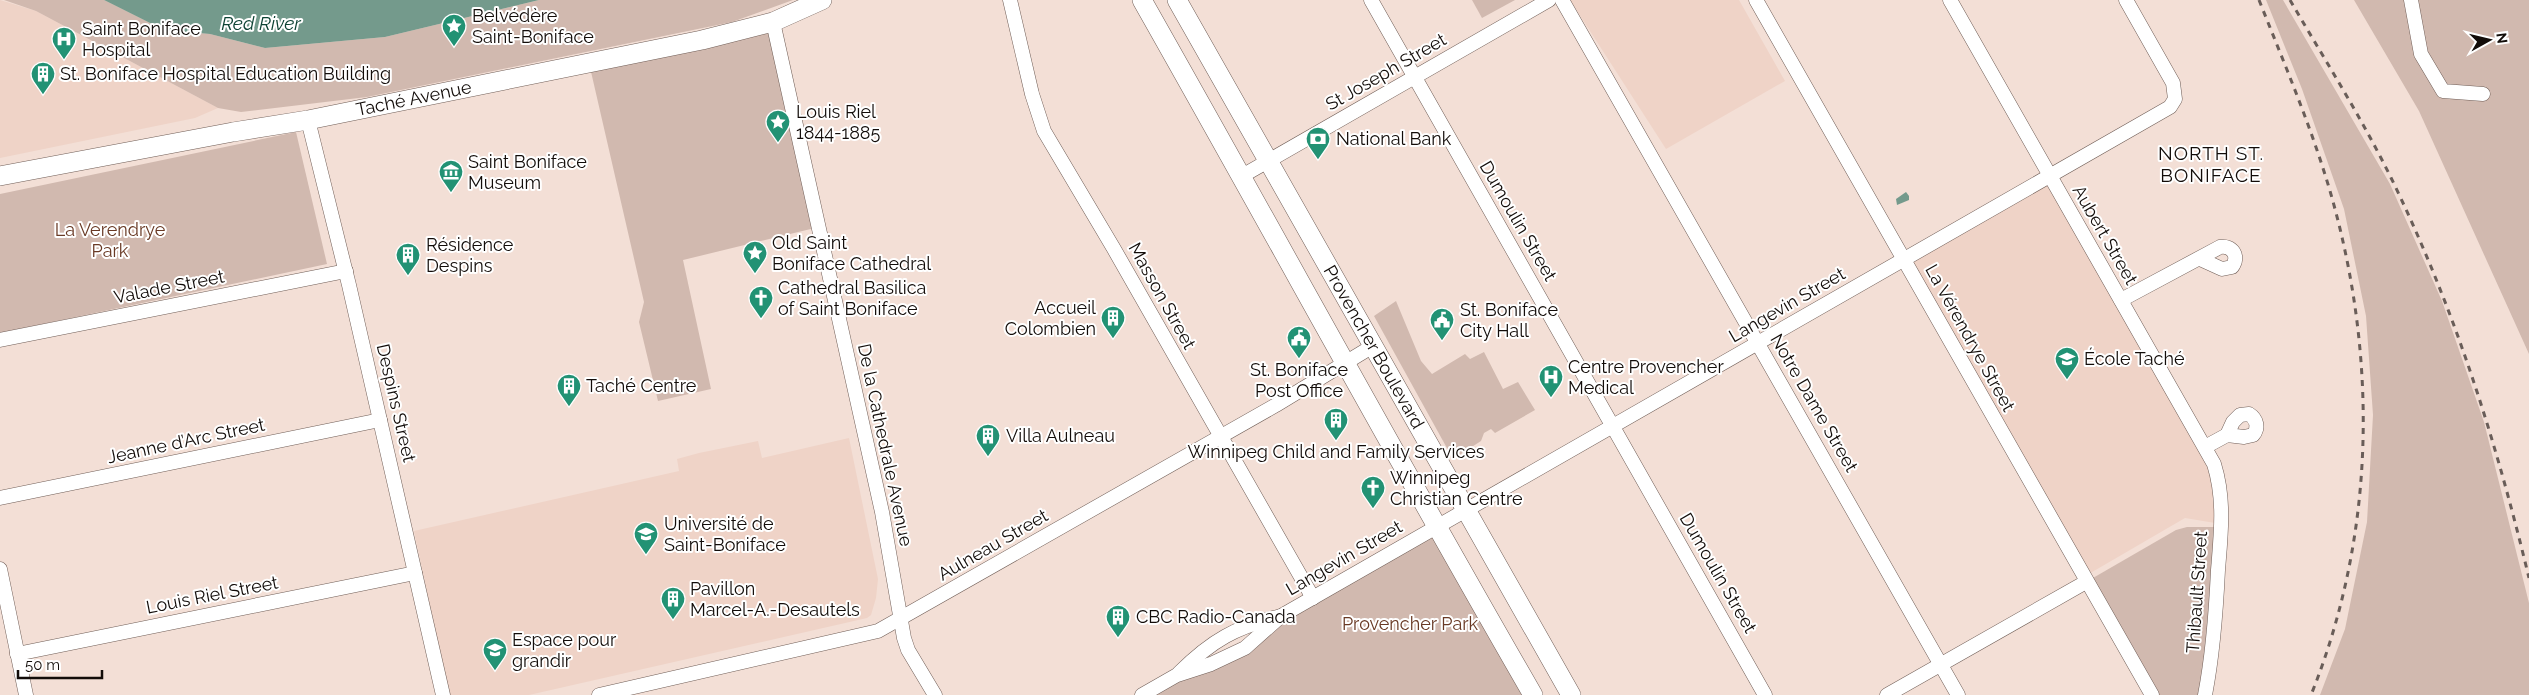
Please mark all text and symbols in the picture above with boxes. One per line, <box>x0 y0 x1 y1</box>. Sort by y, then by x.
place label: Belvédère Saint-Boniface <box>472 5 594 47</box>
water label: Red River <box>221 12 302 34</box>
place icon: Belvédère Saint-Boniface <box>441 13 467 47</box>
north arrow <box>2464 15 2514 65</box>
place label: Saint Boniface Hospital <box>82 18 201 60</box>
hospital icon: Saint Boniface Hospital <box>51 26 77 60</box>
street label: St Joseph Street <box>1322 29 1450 115</box>
text: N <box>2493 32 2511 45</box>
building icon: St. Boniface Hospital Education Building <box>30 61 56 95</box>
place label: St. Boniface Hospital Education Building <box>60 63 391 84</box>
street label: Taché Avenue <box>354 76 474 120</box>
place label: Louis Riel 1844-1885 <box>796 101 881 143</box>
place icon: Louis Riel 1844-1885 <box>765 109 791 143</box>
bank icon: National Bank <box>1305 126 1331 160</box>
place label: National Bank <box>1336 128 1452 149</box>
district label: NORTH ST. BONIFACE <box>2158 142 2264 186</box>
place label: Saint Boniface Museum <box>468 151 587 193</box>
street label: Dumoulin Street <box>1476 157 1561 285</box>
museum icon: Saint Boniface Museum <box>438 159 464 193</box>
street label: Aubert Street <box>2069 181 2142 288</box>
park label: La Verendrye Park <box>55 219 166 261</box>
place label: Old Saint Boniface Cathedral <box>772 232 931 274</box>
place label: Résidence Despins <box>426 234 514 276</box>
street label: Masson Street <box>1125 239 1200 353</box>
place icon: Old Saint Boniface Cathedral <box>742 240 768 274</box>
building icon: Résidence Despins <box>395 242 421 276</box>
street label: Provencher Boulevard <box>1320 261 1429 432</box>
street label: La Vérendrye Street <box>1921 261 2020 415</box>
street label: Langevin Street <box>1725 263 1849 346</box>
street label: Valade Street <box>112 266 226 308</box>
place label: Cathedral Basilica of Saint Boniface <box>778 277 926 319</box>
church icon: Cathedral Basilica of Saint Boniface <box>748 285 774 319</box>
place label: Accueil Colombien <box>1005 297 1096 339</box>
place label: St. Boniface City Hall <box>1460 299 1558 341</box>
building icon: Accueil Colombien <box>1100 305 1126 339</box>
public building icon: St. Boniface City Hall <box>1429 307 1455 341</box>
public building icon: St. Boniface Post Office <box>1286 325 1312 359</box>
street label: Notre Dame Street <box>1766 330 1862 475</box>
street label: Despins Street <box>373 342 420 464</box>
street label: De la Cathedrale Avenue <box>854 342 917 548</box>
school or university icon: École Taché <box>2054 346 2080 380</box>
place label: École Taché <box>2084 347 2185 369</box>
place label: Centre Provencher Medical <box>1568 356 1724 398</box>
place label: St. Boniface Post Office <box>1250 359 1348 401</box>
hospital icon: Centre Provencher Medical <box>1538 364 1564 398</box>
building icon: Taché Centre <box>556 373 582 407</box>
place label: Taché Centre <box>586 375 697 396</box>
building icon: Winnipeg Child and Family Services <box>1323 407 1349 441</box>
street label: Jeanne d’Arc Street <box>105 414 267 467</box>
building icon: Villa Aulneau <box>975 423 1001 457</box>
place label: Villa Aulneau <box>1006 425 1115 446</box>
place label: Winnipeg Child and Family Services <box>1187 441 1485 462</box>
place label: Winnipeg Christian Centre <box>1390 467 1523 509</box>
church icon: Winnipeg Christian Centre <box>1360 475 1386 509</box>
street label: Aulneau Street <box>934 505 1052 585</box>
street label: Dumoulin Street <box>1676 509 1761 637</box>
place label: Université de Saint-Boniface <box>664 513 786 555</box>
street label: Langevin Street <box>1282 516 1406 599</box>
school or university icon: Université de Saint-Boniface <box>633 521 659 555</box>
street label: Thibault Street <box>2182 530 2211 654</box>
street label: Louis Riel Street <box>144 571 280 618</box>
place label: Pavillon Marcel-A.-Desautels <box>690 578 860 620</box>
building icon: Pavillon Marcel-A.-Desautels <box>660 586 686 620</box>
building icon: CBC Radio-Canada <box>1105 604 1131 638</box>
place label: CBC Radio-Canada <box>1136 606 1296 627</box>
park label: Provencher Park <box>1342 613 1479 634</box>
place label: Espace pour grandir <box>512 629 617 671</box>
school or university icon: Espace pour grandir <box>482 637 508 671</box>
scale bar <box>18 648 101 680</box>
text: 50 m <box>25 656 60 674</box>

